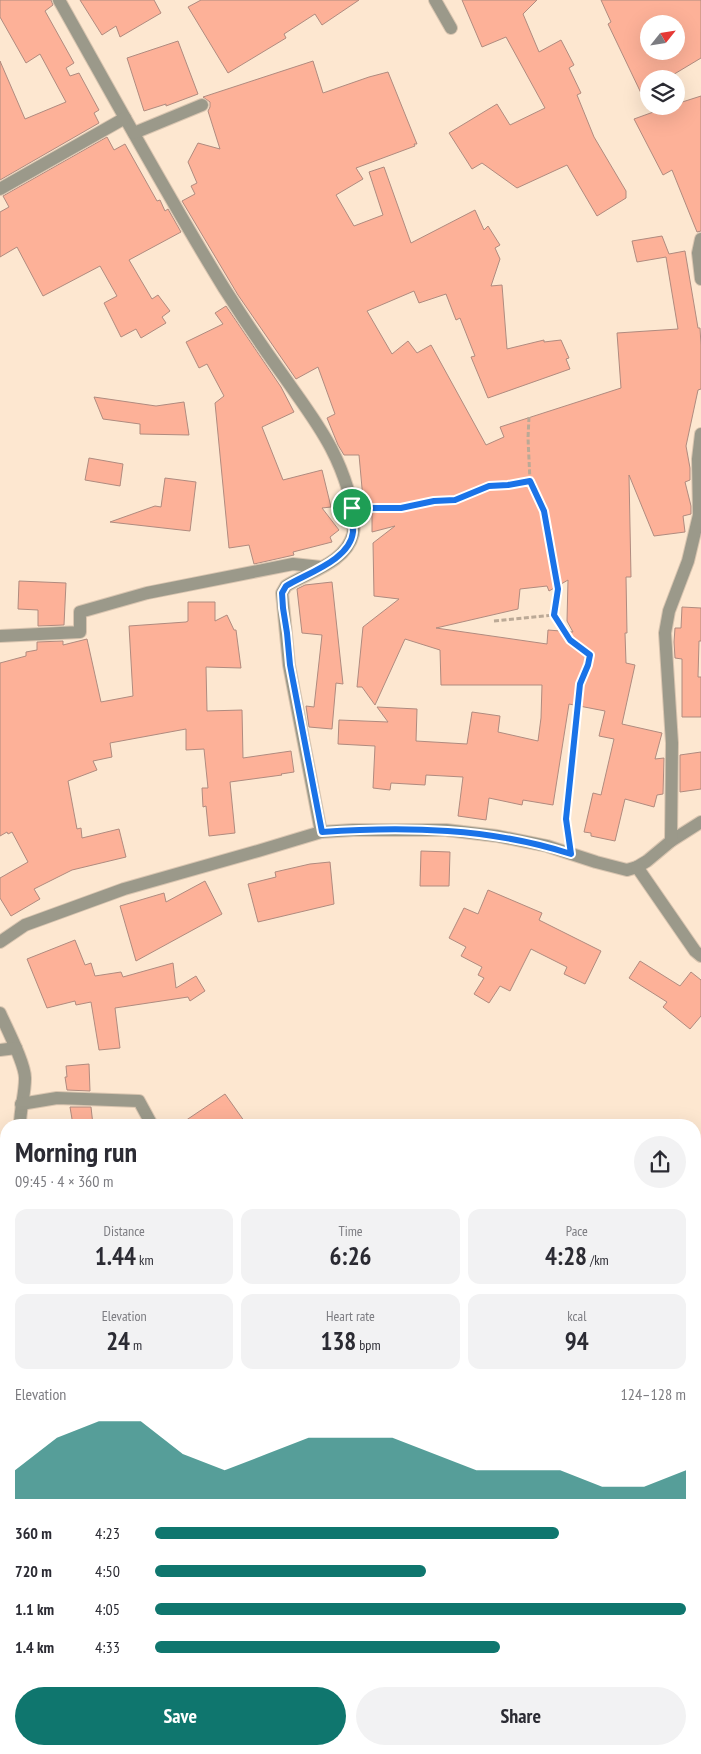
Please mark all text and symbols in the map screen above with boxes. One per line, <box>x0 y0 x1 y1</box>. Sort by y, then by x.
north arrow <box>640 15 685 60</box>
map controls <box>640 15 685 115</box>
button: layers <box>640 70 685 115</box>
pin <box>331 487 373 529</box>
icon: arrive <box>338 494 366 522</box>
text: Morning run <box>15 1133 137 1170</box>
button: share <box>634 1136 686 1188</box>
text: 09:45 · 4 × 360 m <box>15 1171 113 1191</box>
text: Distance <box>104 1222 145 1240</box>
text: Time <box>338 1222 363 1240</box>
text: Pace <box>566 1222 588 1240</box>
text: 1.44 <box>95 1240 136 1272</box>
text: 6:26 <box>329 1240 372 1272</box>
text: 4:28 <box>545 1240 587 1272</box>
text: km <box>136 1251 154 1269</box>
text: /km <box>587 1251 609 1269</box>
text: Elevation <box>102 1307 147 1325</box>
text: Heart rate <box>326 1307 375 1325</box>
text: kcal <box>567 1307 586 1325</box>
text: 24 <box>106 1325 130 1357</box>
text: 138 <box>320 1325 356 1357</box>
text: 94 <box>565 1325 589 1357</box>
text: m <box>130 1336 142 1354</box>
text: bpm <box>356 1336 381 1354</box>
text: Elevation <box>15 1384 66 1404</box>
text: 124–128 m <box>621 1384 686 1404</box>
text: 360 m <box>15 1523 52 1543</box>
text: 4:23 <box>95 1523 120 1543</box>
text: 720 m <box>15 1561 52 1581</box>
text: 4:50 <box>95 1561 120 1581</box>
text: 1.1 km <box>15 1599 54 1619</box>
text: 4:05 <box>95 1599 120 1619</box>
text: 1.4 km <box>15 1637 54 1657</box>
text: 4:33 <box>95 1637 120 1657</box>
button: Save <box>15 1687 346 1745</box>
button: Share <box>356 1687 686 1745</box>

